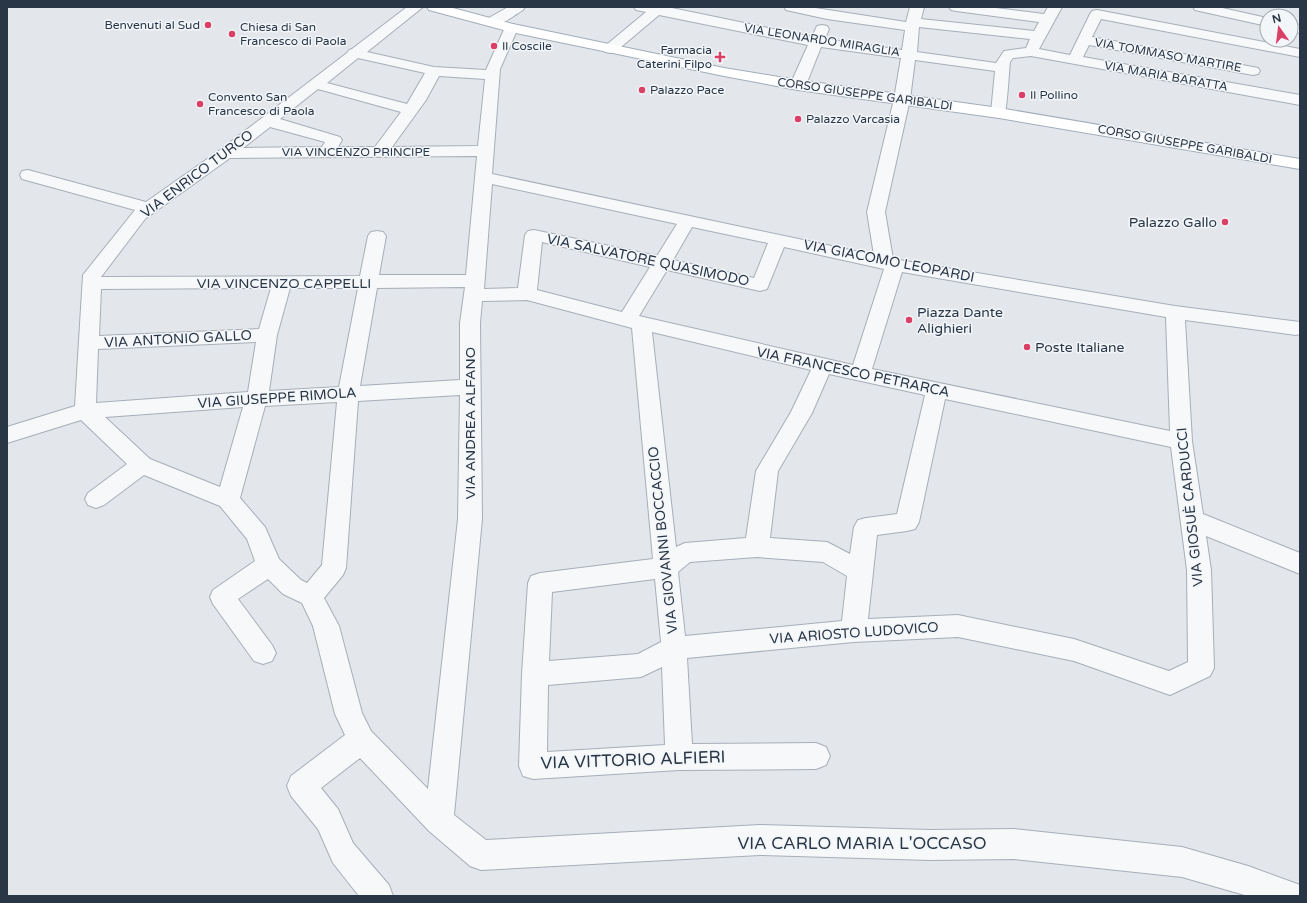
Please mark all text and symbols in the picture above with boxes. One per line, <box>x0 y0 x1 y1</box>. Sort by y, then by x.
north arrow <box>1259 8 1299 48</box>
text: N <box>1271 11 1283 26</box>
place label: Benvenuti al Sud <box>104 18 200 32</box>
marker: Benvenuti al Sud <box>203 20 213 30</box>
place label: Chiesa di San Francesco di Paola <box>240 20 347 48</box>
street label: VIA LEONARDO MIRAGLIA <box>743 21 901 59</box>
marker: Chiesa di San Francesco di Paola <box>227 29 237 39</box>
street label: VIA TOMMASO MARTIRE <box>1093 35 1243 75</box>
place label: Il Coscile <box>502 39 552 53</box>
marker: Il Coscile <box>489 41 499 51</box>
place label: Farmacia Caterini Filpo <box>637 43 712 71</box>
marker: Farmacia Caterini Filpo <box>715 52 725 62</box>
street label: VIA MARIA BARATTA <box>1103 58 1229 94</box>
street label: CORSO GIUSEPPE GARIBALDI <box>776 75 954 113</box>
place label: Palazzo Pace <box>650 83 724 97</box>
marker: Palazzo Pace <box>637 85 647 95</box>
place label: Il Pollino <box>1030 88 1078 102</box>
place label: Convento San Francesco di Paola <box>208 90 315 118</box>
marker: Il Pollino <box>1017 90 1027 100</box>
marker: Convento San Francesco di Paola <box>195 99 205 109</box>
place label: Palazzo Varcasia <box>806 112 900 126</box>
marker: Palazzo Varcasia <box>793 114 803 124</box>
street label: CORSO GIUSEPPE GARIBALDI <box>1097 122 1273 166</box>
street label: VIA ENRICO TURCO <box>137 126 257 222</box>
street label: VIA VINCENZO PRINCIPE <box>282 145 431 159</box>
place label: Palazzo Gallo <box>1129 214 1217 231</box>
marker: Palazzo Gallo <box>1220 217 1230 227</box>
street label: VIA SALVATORE QUASIMODO <box>545 230 751 290</box>
street label: VIA GIACOMO LEOPARDI <box>802 236 976 286</box>
street label: VIA VINCENZO CAPPELLI <box>197 275 371 292</box>
place label: Piazza Dante Alighieri <box>917 304 1003 337</box>
marker: Piazza Dante Alighieri <box>904 315 914 325</box>
street label: VIA ANTONIO GALLO <box>104 327 252 351</box>
place label: Poste Italiane <box>1035 339 1125 356</box>
marker: Poste Italiane <box>1022 342 1032 352</box>
street label: VIA FRANCESCO PETRARCA <box>755 343 951 401</box>
street label: VIA ANDREA ALFANO <box>462 347 479 499</box>
street label: VIA GIUSEPPE RIMOLA <box>197 384 357 412</box>
street label: VIA GIOSUÈ CARDUCCI <box>1173 427 1207 587</box>
street label: VIA GIOVANNI BOCCACCIO <box>645 446 681 634</box>
street label: VIA ARIOSTO LUDOVICO <box>769 619 939 647</box>
street label: VIA VITTORIO ALFIERI <box>540 746 726 774</box>
street label: VIA CARLO MARIA L'OCCASO <box>737 833 987 854</box>

